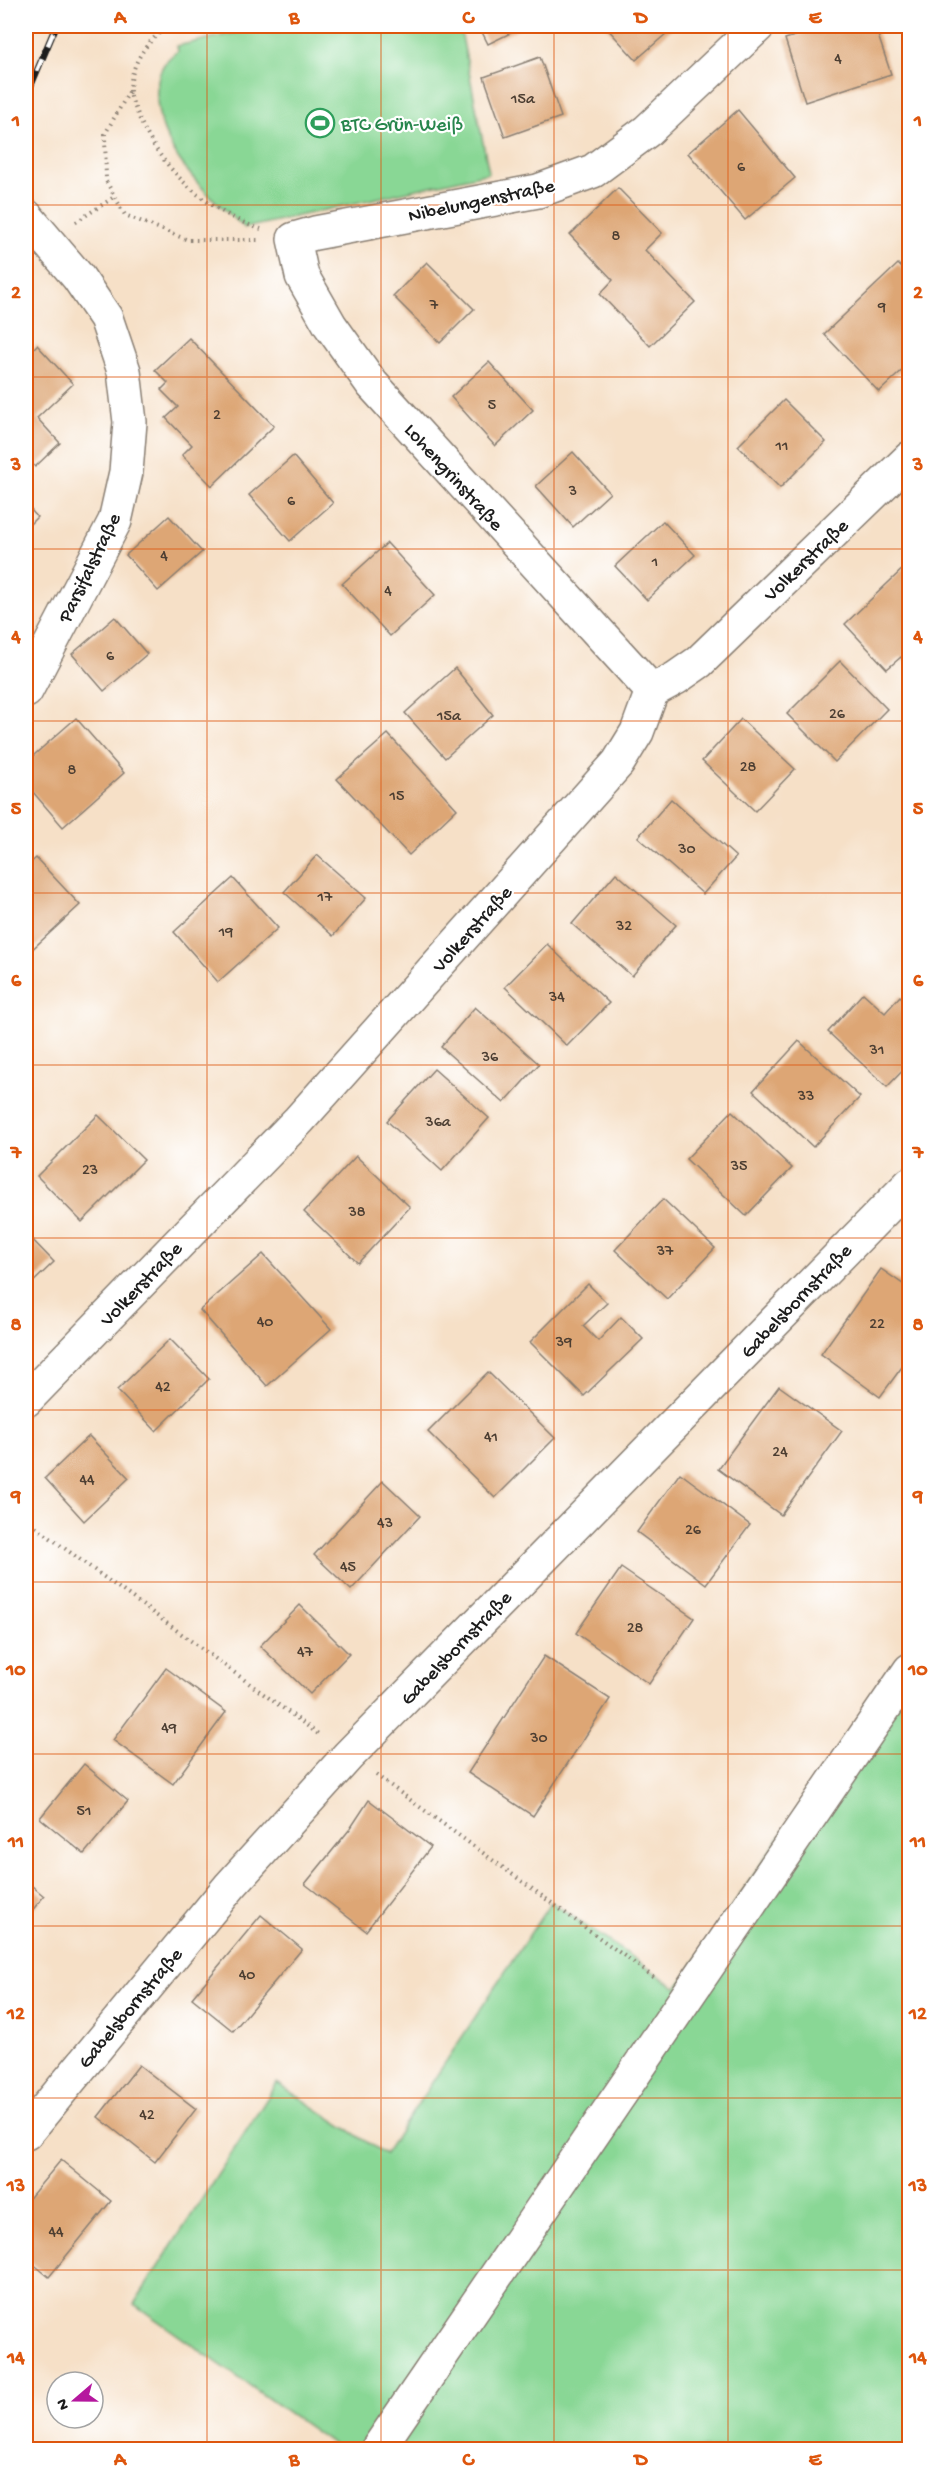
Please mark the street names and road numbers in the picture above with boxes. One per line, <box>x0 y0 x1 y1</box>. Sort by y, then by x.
street label: Nibelungenstraße <box>406 176 558 229</box>
street label: Lohengrinstraße <box>398 420 507 537</box>
street label: Parsifalstraße <box>54 510 128 628</box>
street label: Volkerstraße <box>760 515 855 608</box>
street label: Volkerstraße <box>428 882 519 979</box>
street label: Volkerstraße <box>96 1238 189 1333</box>
street label: Gabelsbornstraße <box>737 1240 858 1364</box>
street label: Gabelsbornstraße <box>397 1587 518 1711</box>
street label: Gabelsbornstraße <box>75 1944 189 2074</box>

